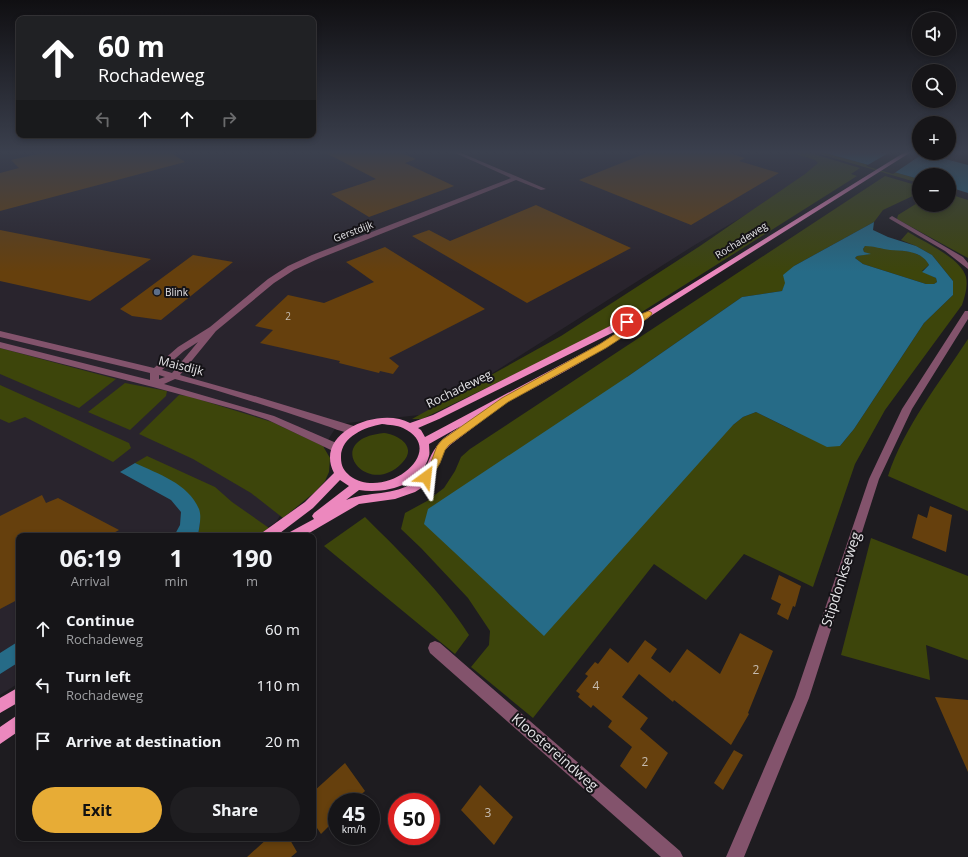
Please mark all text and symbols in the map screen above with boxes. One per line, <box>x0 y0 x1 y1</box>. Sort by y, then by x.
map controls <box>912 12 956 212</box>
button: sound <box>912 12 956 56</box>
text: 60 m <box>98 27 165 65</box>
icon: ahead <box>32 32 84 84</box>
text: Rochadeweg <box>98 63 205 87</box>
button: search <box>912 64 956 108</box>
icon: left <box>92 108 114 130</box>
icon: ahead <box>134 108 156 130</box>
icon: ahead <box>176 108 198 130</box>
icon: right <box>218 108 240 130</box>
button: + <box>912 116 956 160</box>
button: − <box>912 168 956 212</box>
street label: Gerstdijk <box>331 217 376 245</box>
street label: Rochadeweg <box>712 218 770 262</box>
place label: Blink <box>165 285 189 299</box>
marker: Blink <box>152 287 162 297</box>
pin <box>610 305 644 339</box>
house number: 2 <box>285 309 291 323</box>
icon: arrive <box>616 311 638 333</box>
street label: Maisdijk <box>157 352 206 379</box>
street label: Rochadeweg <box>423 365 495 412</box>
position arrow <box>405 456 447 498</box>
street label: Stipdonkseweg <box>816 529 865 629</box>
text: 06:19 <box>59 541 121 574</box>
text: 1 <box>169 541 183 574</box>
text: 190 <box>231 541 273 574</box>
text: Arrival <box>71 572 110 590</box>
text: min <box>165 572 188 590</box>
text: m <box>246 572 258 590</box>
text: Continue <box>66 610 134 630</box>
icon: ahead <box>32 618 54 640</box>
text: 60 m <box>265 619 300 639</box>
text: Rochadeweg <box>66 630 143 648</box>
house number: 2 <box>753 661 760 678</box>
text: Turn left <box>66 666 131 686</box>
icon: left <box>32 674 54 696</box>
text: 110 m <box>256 675 300 695</box>
house number: 4 <box>593 677 600 694</box>
text: Rochadeweg <box>66 686 143 704</box>
street label: Kloostereindweg <box>508 709 603 795</box>
icon: arrive <box>32 730 54 752</box>
text: Arrive at destination <box>66 731 221 751</box>
text: 20 m <box>265 731 300 751</box>
house number: 2 <box>642 753 649 770</box>
button: Exit <box>32 787 162 833</box>
button: Share <box>170 787 300 833</box>
speed limit sign: 50 <box>388 793 440 845</box>
text: 45 <box>343 800 365 827</box>
house number: 3 <box>485 804 492 821</box>
text: km/h <box>342 822 366 836</box>

